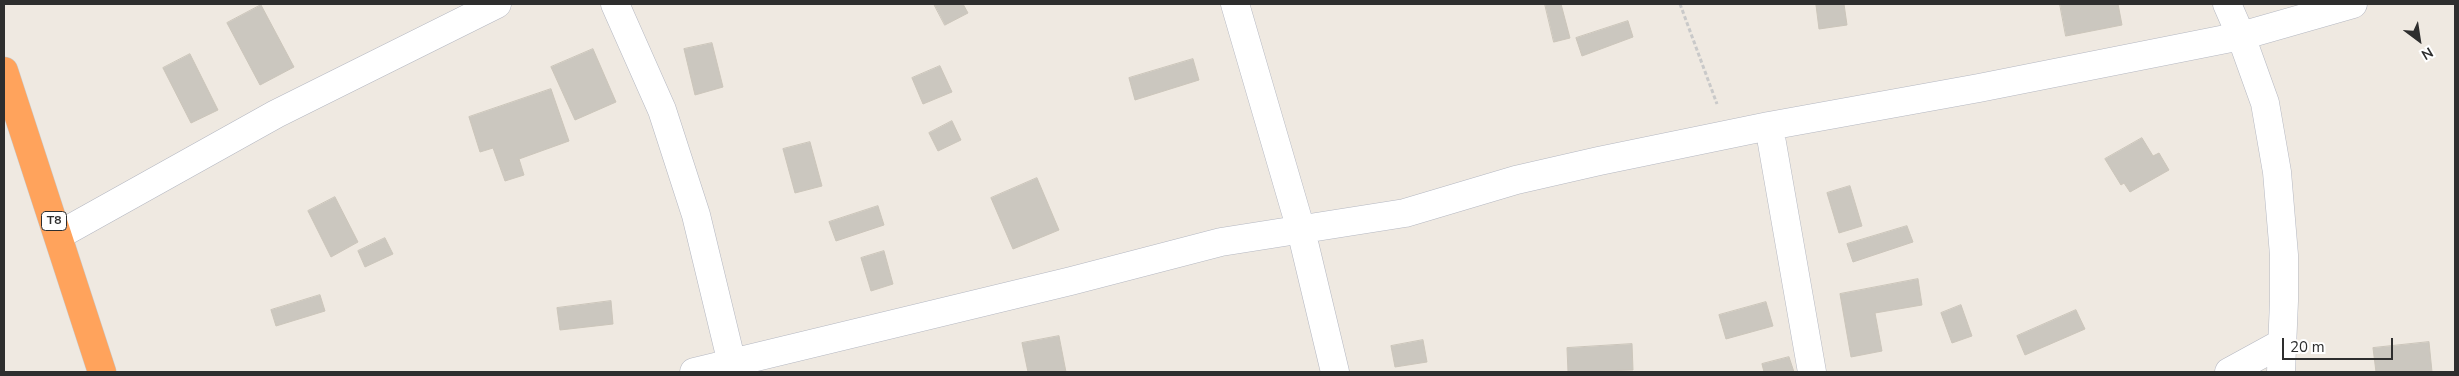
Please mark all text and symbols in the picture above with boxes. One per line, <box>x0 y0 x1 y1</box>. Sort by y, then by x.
north arrow <box>2394 15 2444 65</box>
text: N <box>2418 42 2436 64</box>
road number: T8 <box>42 212 66 230</box>
scale bar <box>2284 328 2395 360</box>
text: 20 m <box>2290 337 2325 357</box>

